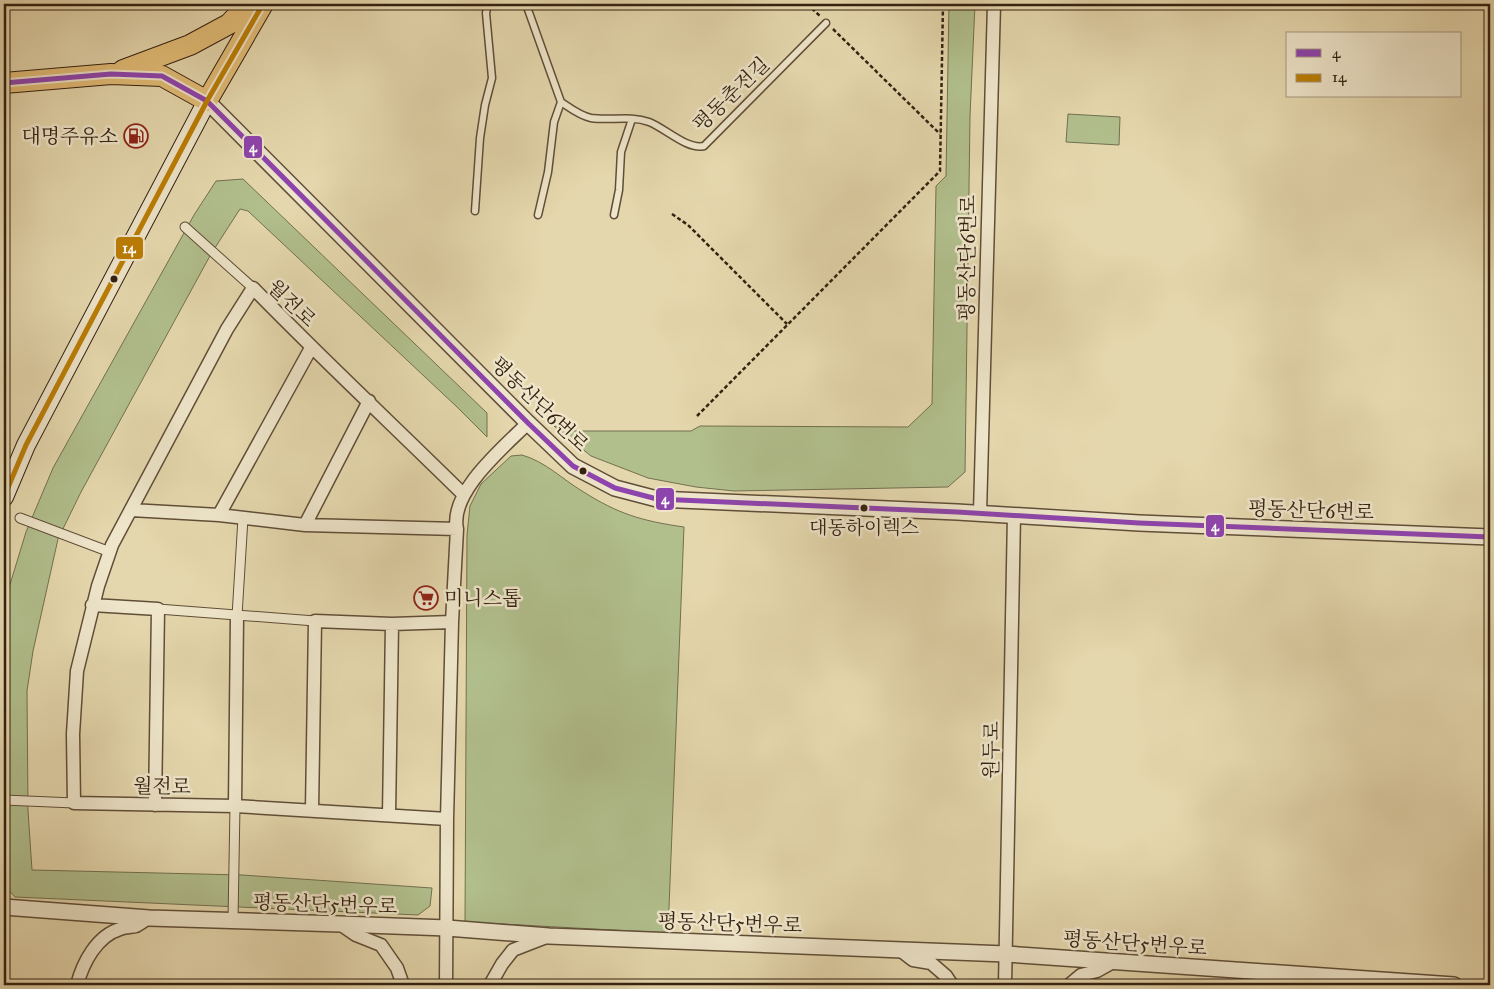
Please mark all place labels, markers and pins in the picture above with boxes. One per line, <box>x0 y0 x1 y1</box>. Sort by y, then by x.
fuel station icon: 대명주유소 <box>123 123 149 149</box>
place label: 대명주유소 <box>21 124 118 148</box>
unlabelled marker <box>109 274 119 284</box>
unlabelled marker <box>578 466 588 476</box>
marker: 대동하이렉스 <box>859 503 869 513</box>
place label: 대동하이렉스 <box>809 516 919 539</box>
supermarket icon: 미니스톱 <box>413 585 439 611</box>
place label: 미니스톱 <box>444 586 521 610</box>

